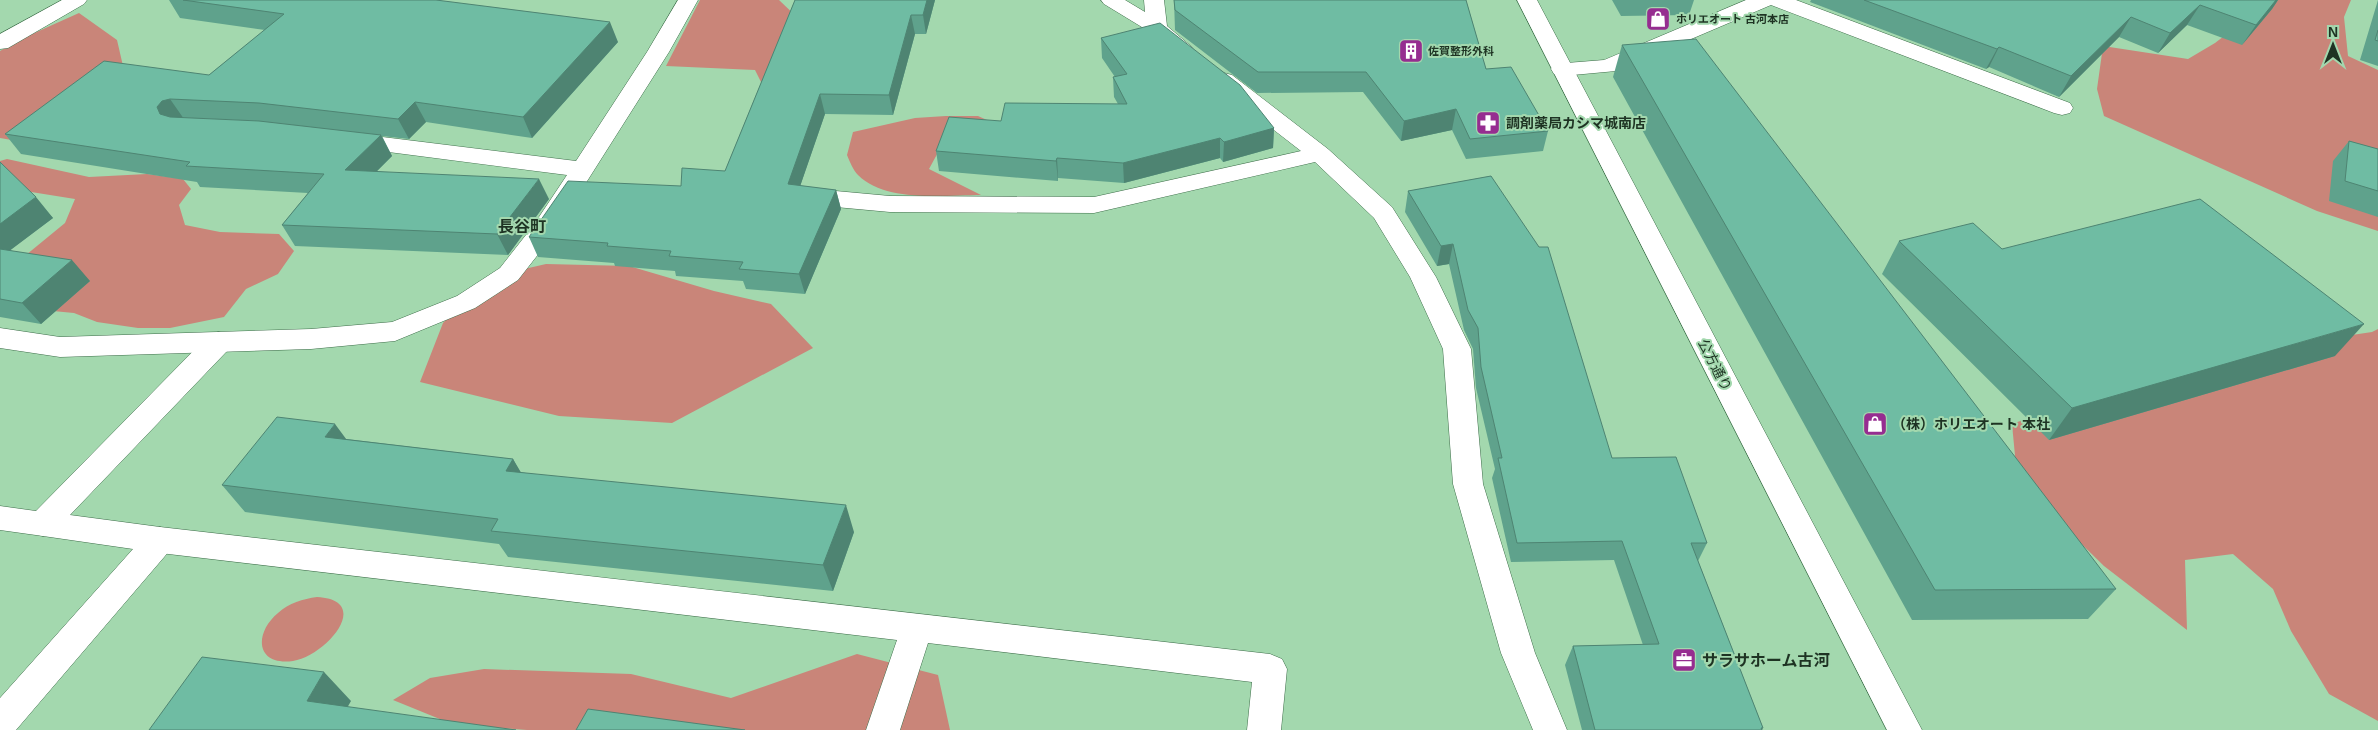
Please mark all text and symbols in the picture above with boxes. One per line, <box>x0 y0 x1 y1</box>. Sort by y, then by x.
shop icon: ホリエオート 古河本店 <box>1645 6 1671 32</box>
place label: ホリエオート 古河本店 <box>1676 13 1789 25</box>
north arrow <box>2308 20 2358 70</box>
text: N <box>2328 24 2338 40</box>
building icon: 佐賀整形外科 <box>1398 38 1424 64</box>
place label: 佐賀整形外科 <box>1428 45 1494 57</box>
pharmacy icon: 調剤薬局カシマ城南店 <box>1475 110 1501 136</box>
place label: 調剤薬局カシマ城南店 <box>1506 115 1646 131</box>
district label: 長谷町 <box>498 218 546 235</box>
street label: 公方通り <box>1695 336 1735 394</box>
shop icon: （株）ホリエオート 本社 <box>1862 411 1888 437</box>
place label: （株）ホリエオート 本社 <box>1892 416 2050 432</box>
office icon: サラサホーム古河 <box>1671 647 1697 673</box>
place label: サラサホーム古河 <box>1702 652 1830 669</box>

